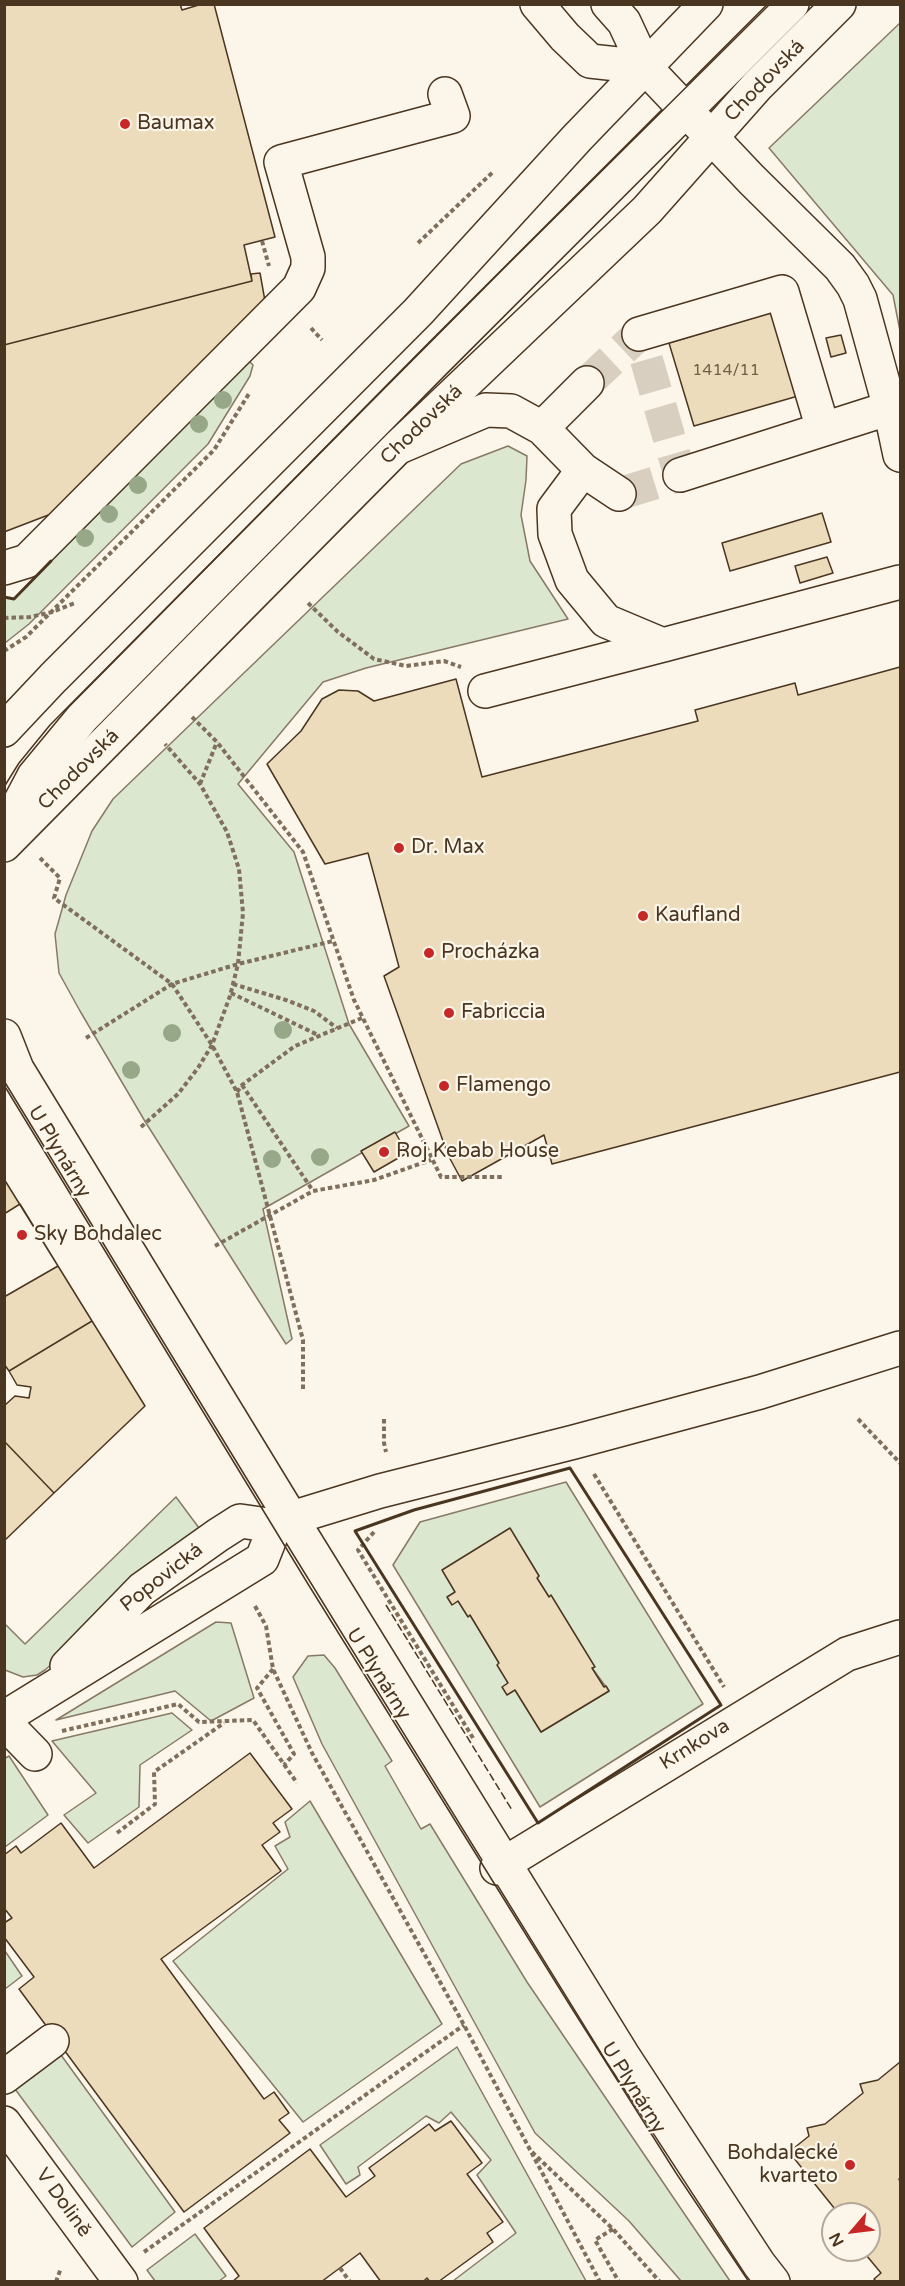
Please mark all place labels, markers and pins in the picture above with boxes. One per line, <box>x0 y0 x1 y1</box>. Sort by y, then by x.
place label: Baumax <box>137 112 215 136</box>
marker: Baumax <box>118 117 132 131</box>
place label: Dr. Max <box>411 836 485 860</box>
marker: Dr. Max <box>392 841 406 855</box>
place label: Kaufland <box>655 904 740 928</box>
marker: Kaufland <box>636 909 650 923</box>
place label: Procházka <box>441 941 540 965</box>
marker: Procházka <box>422 946 436 960</box>
place label: Fabriccia <box>461 1001 546 1025</box>
marker: Fabriccia <box>442 1006 456 1020</box>
place label: Flamengo <box>456 1074 551 1098</box>
marker: Flamengo <box>437 1079 451 1093</box>
place label: Roj Kebab House <box>396 1140 559 1164</box>
marker: Roj Kebab House <box>377 1145 391 1159</box>
place label: Sky Bohdalec <box>34 1223 162 1247</box>
marker: Sky Bohdalec <box>15 1228 29 1242</box>
place label: Bohdalecké kvarteto <box>727 2142 838 2189</box>
marker: Bohdalecké kvarteto <box>843 2158 857 2172</box>

